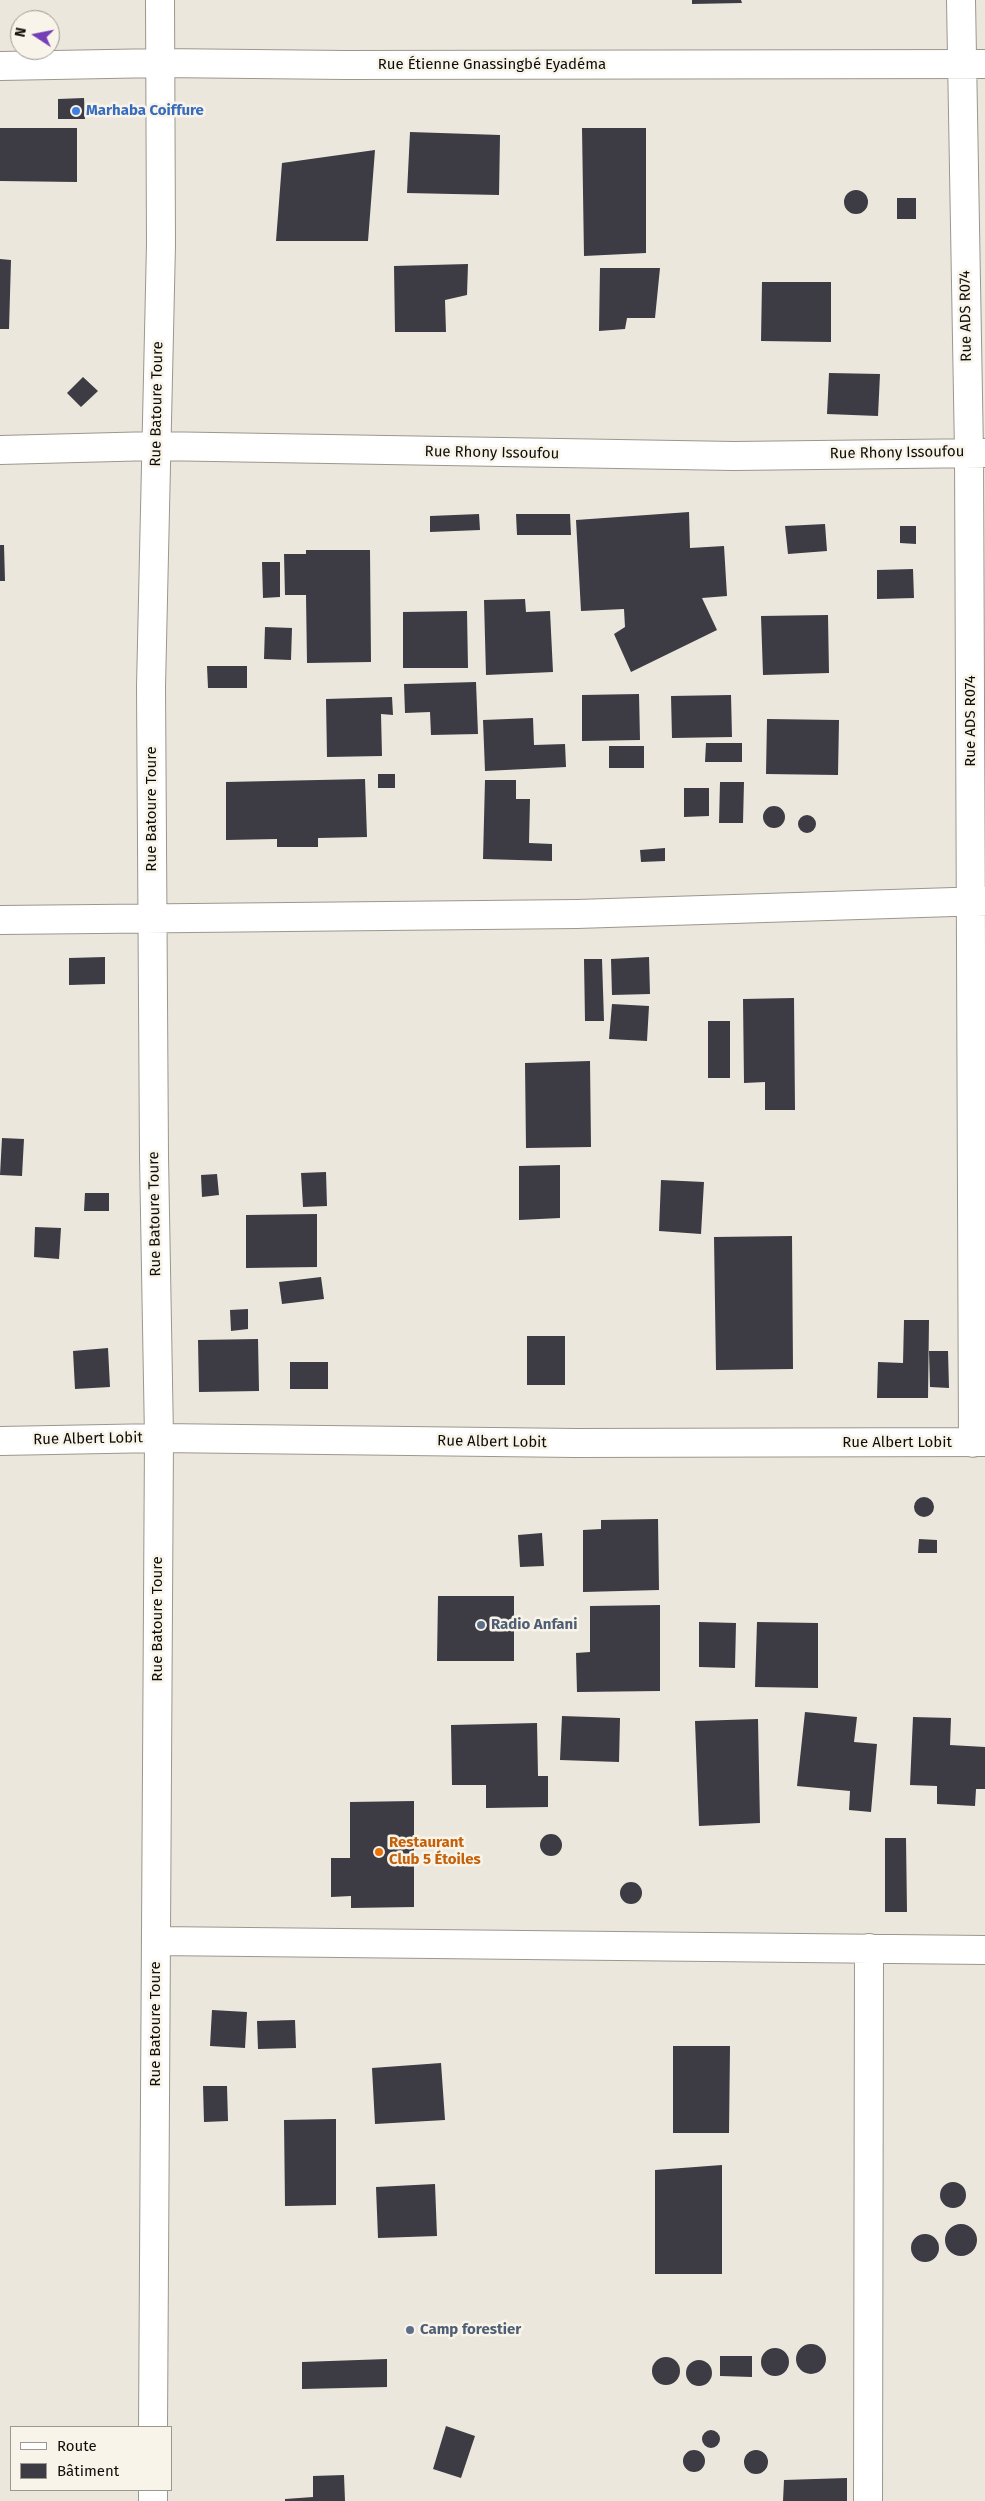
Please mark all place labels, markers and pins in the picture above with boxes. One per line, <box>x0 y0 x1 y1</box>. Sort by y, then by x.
place label: Marhaba Coiffure <box>86 102 204 120</box>
marker: Marhaba Coiffure <box>70 105 82 117</box>
place label: Radio Anfani <box>491 1616 577 1634</box>
marker: Radio Anfani <box>475 1619 487 1631</box>
place label: Restaurant Club 5 Étoiles <box>389 1834 481 1869</box>
marker: Restaurant Club 5 Étoiles <box>373 1846 385 1858</box>
place label: Camp forestier <box>420 2321 521 2339</box>
marker: Camp forestier <box>404 2324 416 2336</box>

